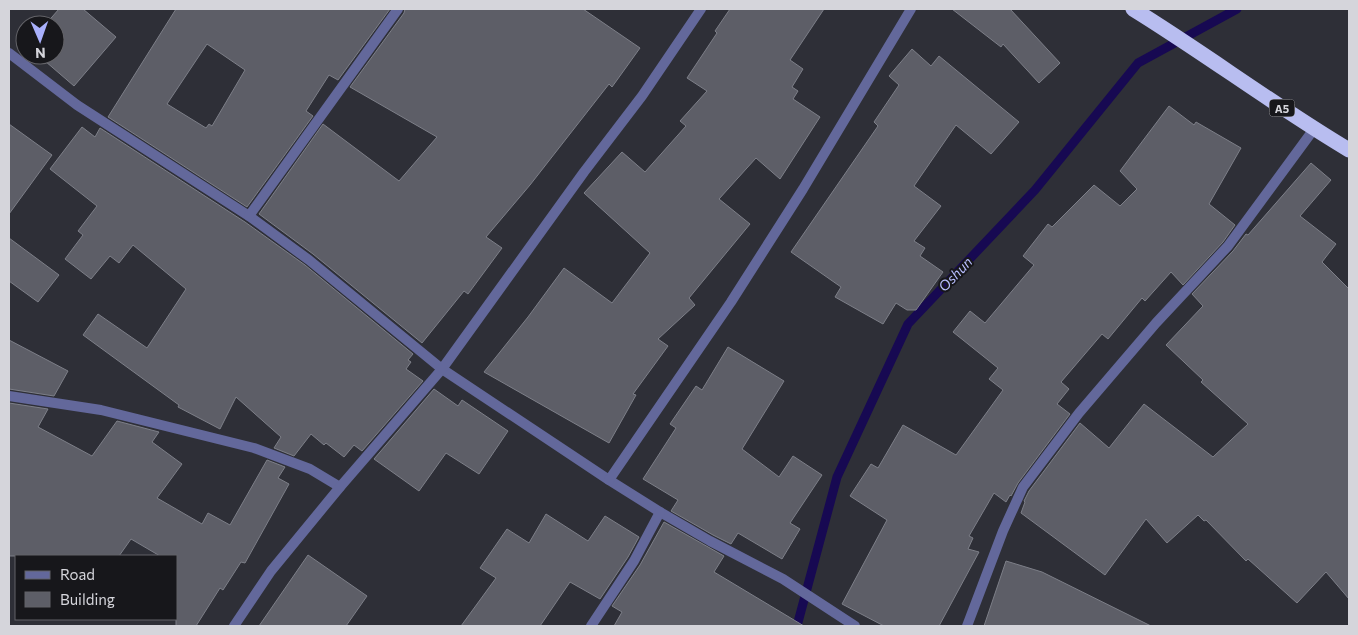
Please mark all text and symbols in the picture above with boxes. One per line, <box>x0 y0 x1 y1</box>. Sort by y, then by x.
north arrow <box>15 15 65 65</box>
text: N <box>35 45 46 62</box>
road number: A5 <box>1270 100 1294 116</box>
water label: Oshun <box>934 253 976 295</box>
legend <box>15 555 178 620</box>
text: Road <box>60 565 95 583</box>
text: Building <box>60 590 115 608</box>

